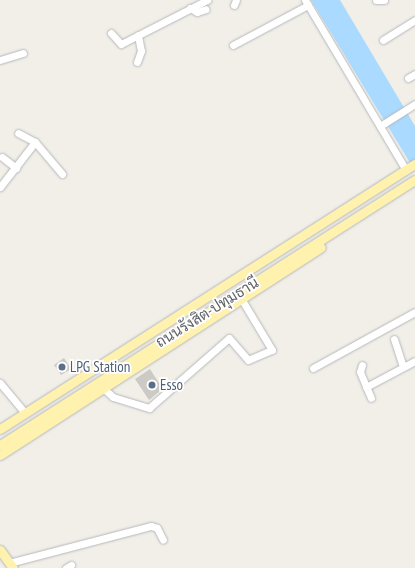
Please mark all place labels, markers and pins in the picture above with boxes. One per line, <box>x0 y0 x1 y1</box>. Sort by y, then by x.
place label: LPG Station <box>70 358 130 376</box>
marker: LPG Station <box>57 362 67 372</box>
place label: Esso <box>160 376 183 394</box>
marker: Esso <box>147 380 157 390</box>

